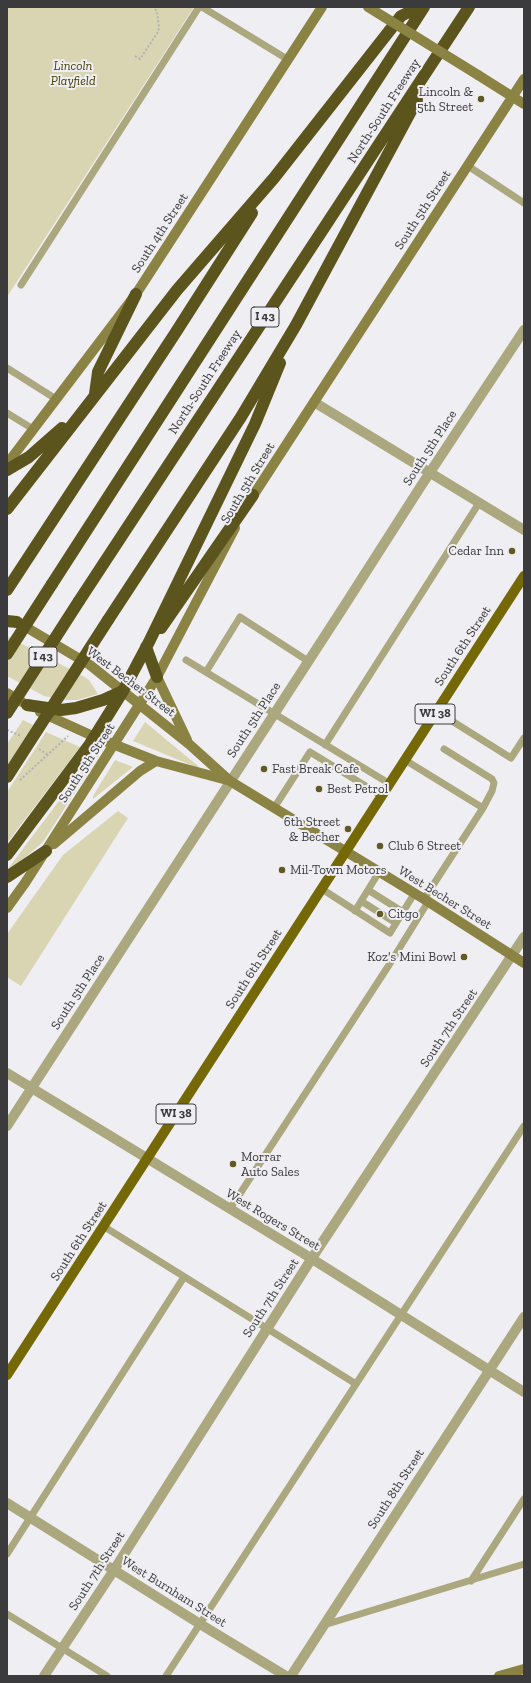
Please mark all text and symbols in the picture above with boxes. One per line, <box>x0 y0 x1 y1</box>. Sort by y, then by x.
street label: North-South Freeway <box>344 56 424 166</box>
park label: Lincoln Playfield <box>50 58 96 89</box>
place label: Lincoln & 5th Street <box>417 84 473 115</box>
marker: Lincoln & 5th Street <box>476 94 486 104</box>
street label: South 5th Street <box>391 167 455 253</box>
street label: South 4th Street <box>128 190 192 276</box>
road number: I 43 <box>251 307 279 327</box>
street label: North-South Freeway <box>165 327 245 437</box>
street label: South 5th Place <box>400 407 460 489</box>
street label: South 5th Street <box>218 440 278 526</box>
place label: Cedar Inn <box>449 543 504 559</box>
marker: Cedar Inn <box>507 546 517 556</box>
street label: South 6th Street <box>431 603 495 689</box>
street label: West Becher Street <box>84 644 178 720</box>
road number: I 43 <box>29 647 57 667</box>
street label: South 5th Place <box>224 679 284 761</box>
road number: WI 38 <box>415 704 455 724</box>
street label: South 5th Street <box>55 720 119 806</box>
place label: Fast Break Cafe <box>272 761 359 777</box>
marker: Fast Break Cafe <box>259 764 269 774</box>
place label: Best Petrol <box>327 781 388 797</box>
marker: Best Petrol <box>314 784 324 794</box>
place label: 6th Street & Becher <box>284 814 340 845</box>
marker: 6th Street & Becher <box>343 824 353 834</box>
place label: Club 6 Street <box>388 838 461 854</box>
marker: Club 6 Street <box>375 841 385 851</box>
place label: Mil-Town Motors <box>290 862 387 878</box>
street label: West Becher Street <box>395 863 495 933</box>
marker: Mil-Town Motors <box>277 865 287 875</box>
place label: Citgo <box>388 906 419 922</box>
marker: Citgo <box>375 909 385 919</box>
street label: South 6th Street <box>222 926 286 1012</box>
place label: Koz's Mini Bowl <box>367 949 456 965</box>
street label: South 5th Place <box>48 951 108 1033</box>
marker: Koz's Mini Bowl <box>459 952 469 962</box>
street label: South 7th Street <box>417 986 481 1070</box>
road number: WI 38 <box>156 1104 196 1124</box>
place label: Morrar Auto Sales <box>241 1149 299 1180</box>
marker: Morrar Auto Sales <box>228 1159 238 1169</box>
street label: West Rogers Street <box>223 1186 323 1254</box>
street label: South 6th Street <box>47 1198 111 1284</box>
street label: South 7th Street <box>240 1255 302 1341</box>
street label: South 8th Street <box>364 1446 428 1532</box>
street label: South 7th Street <box>66 1528 128 1614</box>
street label: West Burnham Street <box>118 1553 230 1631</box>

